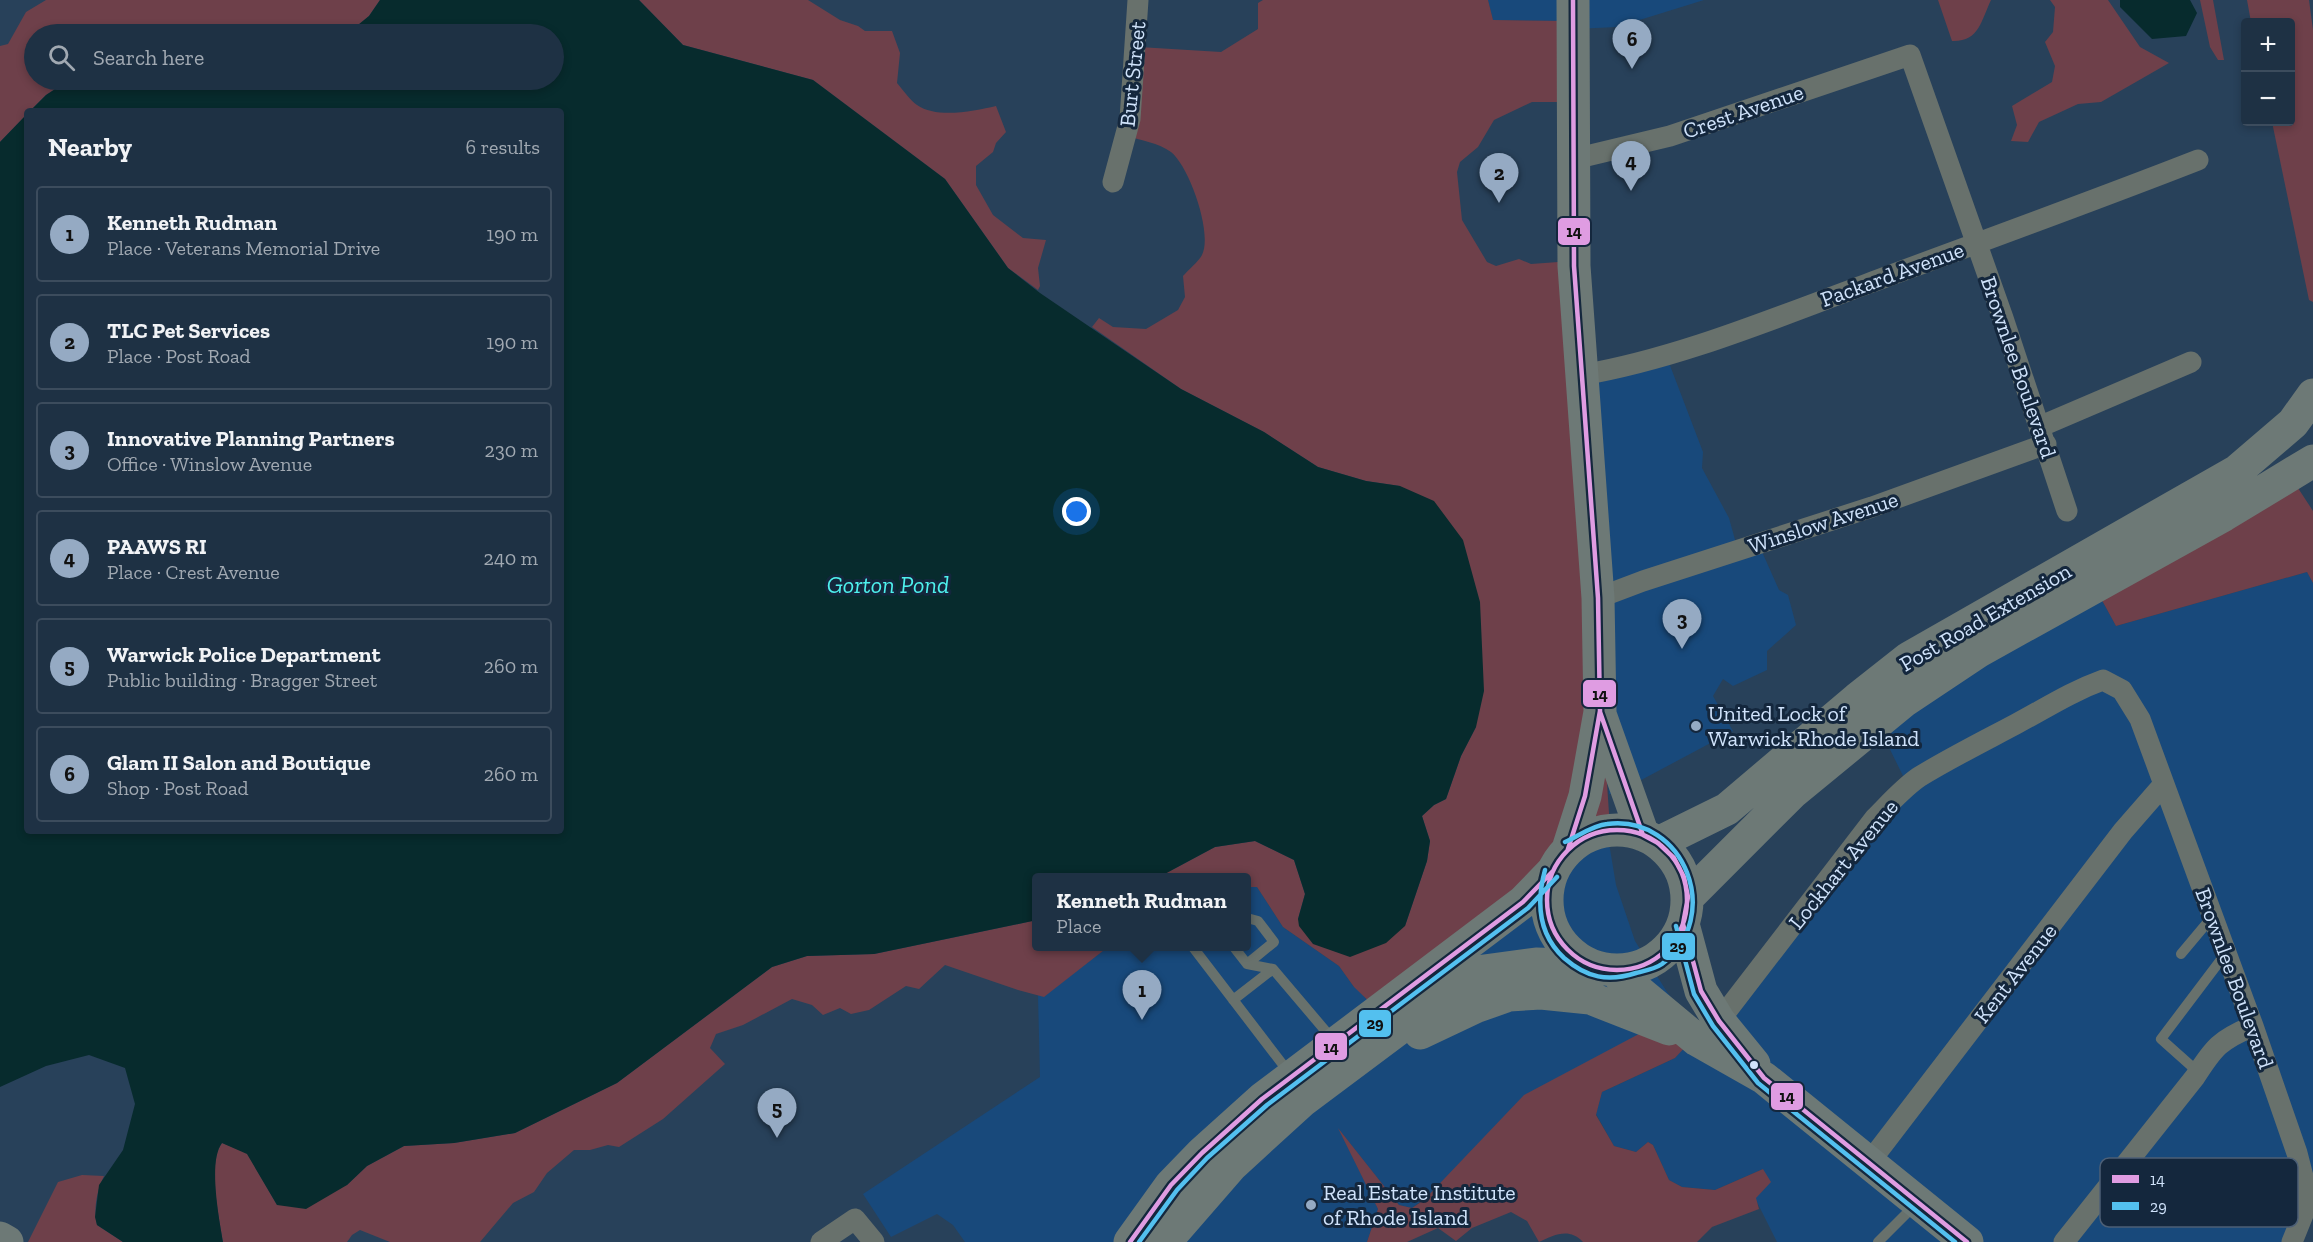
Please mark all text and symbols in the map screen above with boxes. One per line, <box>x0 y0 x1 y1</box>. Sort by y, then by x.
map controls <box>2241 18 2295 126</box>
button: + <box>2241 18 2295 72</box>
street label: Burt Street <box>1114 19 1152 128</box>
pin: 6 <box>1612 20 1652 69</box>
search box <box>24 24 564 90</box>
icon: search <box>45 41 78 74</box>
text: Search here <box>93 44 204 71</box>
button: − <box>2241 72 2295 126</box>
street label: Crest Avenue <box>1679 78 1807 145</box>
text: Nearby <box>48 131 132 163</box>
text: 6 results <box>466 135 540 159</box>
pin: 4 <box>1612 142 1650 191</box>
pin: 2 <box>1480 154 1518 203</box>
text: Kenneth Rudman <box>107 209 277 236</box>
line badge: 14 <box>1557 217 1591 246</box>
text: 1 <box>65 222 74 246</box>
text: 190 m <box>486 222 538 246</box>
text: 14 <box>1566 222 1582 241</box>
text: Place · Veterans Memorial Drive <box>107 236 380 260</box>
street label: Packard Avenue <box>1817 236 1968 313</box>
street label: Brownlee Boulevard <box>1975 273 2062 462</box>
text: TLC Pet Services <box>107 317 270 344</box>
text: 2 <box>64 330 75 354</box>
text: 190 m <box>486 330 538 354</box>
text: Place · Post Road <box>107 344 251 368</box>
text: Innovative Planning Partners <box>107 425 395 452</box>
text: 3 <box>64 438 75 462</box>
text: 230 m <box>485 438 538 462</box>
text: Office · Winslow Avenue <box>107 452 312 476</box>
street label: Winslow Avenue <box>1745 486 1901 559</box>
your location <box>1062 497 1091 526</box>
text: PAAWS RI <box>107 533 207 560</box>
text: 4 <box>64 546 75 570</box>
text: 240 m <box>484 546 538 570</box>
street label: Post Road Extension <box>1895 557 2076 678</box>
text: Place · Crest Avenue <box>107 560 280 584</box>
water label: Gorton Pond <box>827 570 949 599</box>
pin: 3 <box>1662 600 1702 649</box>
text: Warwick Police Department <box>107 641 380 668</box>
text: 5 <box>64 654 75 678</box>
text: 260 m <box>484 654 538 678</box>
text: Public building · Bragger Street <box>107 668 377 692</box>
line badge: 14 <box>1582 679 1617 708</box>
text: 14 <box>1592 685 1608 704</box>
place label: United Lock of Warwick Rhode Island <box>1708 700 1919 752</box>
marker: United Lock of Warwick Rhode Island <box>1689 719 1703 733</box>
text: Glam II Salon and Boutique <box>107 749 371 776</box>
text: 6 <box>64 762 75 786</box>
text: 260 m <box>484 762 538 786</box>
text: Shop · Post Road <box>107 776 249 800</box>
street label: Lockhart Avenue <box>1783 794 1904 935</box>
popup <box>1032 873 1251 951</box>
street label: Brownlee Boulevard <box>2189 884 2280 1072</box>
text: Kenneth Rudman <box>1056 887 1227 914</box>
text: Place <box>1056 914 1101 938</box>
street label: Kent Avenue <box>1968 918 2063 1028</box>
line badge: 29 <box>1661 932 1696 961</box>
text: 29 <box>1669 937 1687 956</box>
pin: 1 <box>1122 970 1162 1020</box>
line badge: 29 <box>1358 1009 1392 1038</box>
text: 29 <box>1366 1014 1384 1033</box>
line badge: 14 <box>1314 1032 1348 1061</box>
text: 14 <box>1323 1038 1339 1057</box>
unlabelled marker <box>1748 1059 1760 1071</box>
line badge: 14 <box>1770 1082 1804 1111</box>
text: 14 <box>1779 1087 1795 1106</box>
pin: 5 <box>758 1088 796 1138</box>
legend <box>2100 1158 2298 1227</box>
text: 14 <box>2150 1170 2165 1189</box>
place label: Real Estate Institute of Rhode Island <box>1323 1179 1516 1231</box>
text: 29 <box>2150 1197 2167 1216</box>
marker: Real Estate Institute of Rhode Island <box>1304 1198 1318 1212</box>

